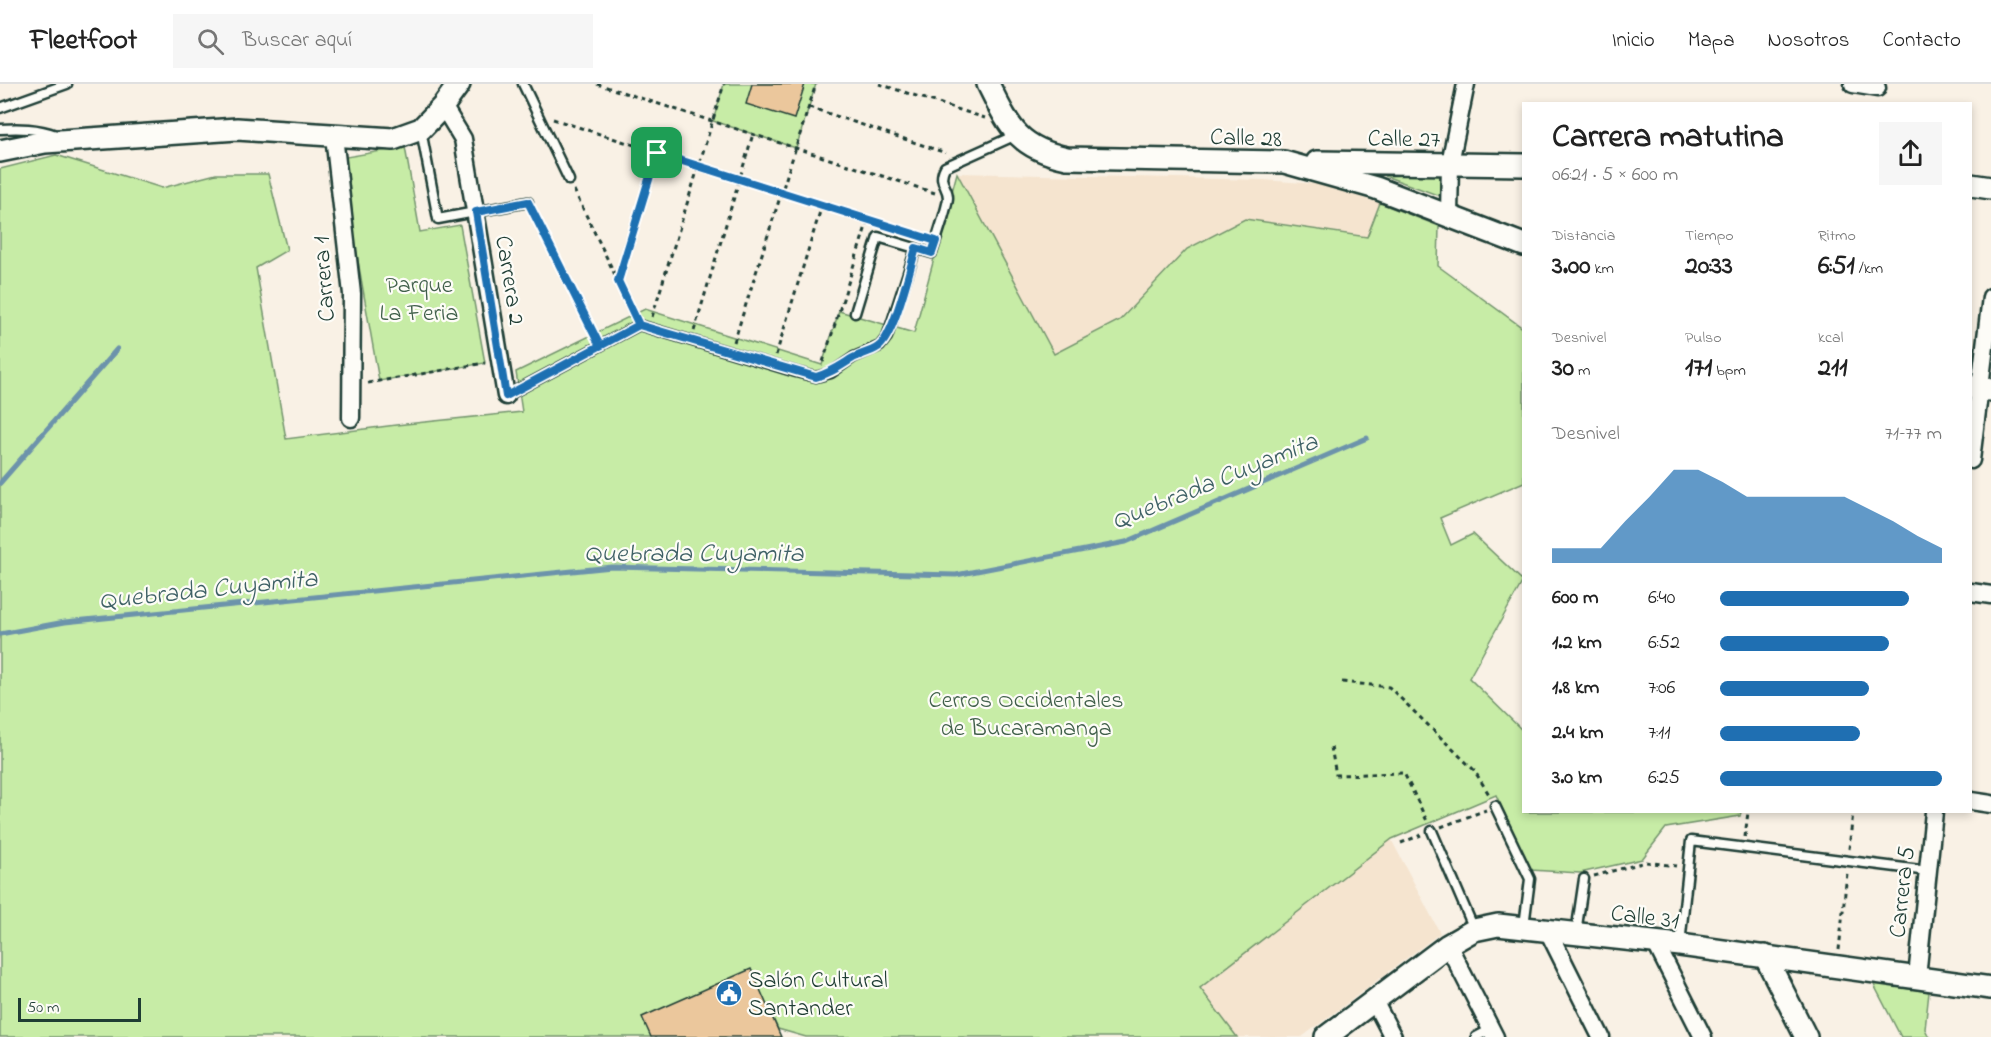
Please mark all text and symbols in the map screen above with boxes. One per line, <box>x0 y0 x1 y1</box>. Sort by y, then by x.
search box <box>173 14 593 68</box>
text: Fleetfoot <box>30 21 137 62</box>
icon: search <box>194 25 227 58</box>
text: Buscar aquí <box>242 25 352 57</box>
text: Inicio <box>1612 26 1655 56</box>
text: Mapa <box>1688 26 1735 56</box>
text: Nosotros <box>1768 26 1850 56</box>
text: Contacto <box>1883 26 1961 56</box>
text: Carrera matutina <box>1552 114 1784 162</box>
street label: Calle 28 <box>1209 121 1282 158</box>
street label: Calle 27 <box>1367 122 1441 159</box>
button: share <box>1879 122 1942 185</box>
pin <box>631 127 682 178</box>
icon: arrive <box>640 136 673 169</box>
text: 06:21 · 5 × 600 m <box>1552 161 1678 190</box>
text: Distancia <box>1552 224 1615 248</box>
text: Tiempo <box>1685 224 1734 248</box>
text: Ritmo <box>1818 224 1856 248</box>
street label: Carrera 2 <box>484 233 533 328</box>
street label: Carrera 1 <box>305 234 346 323</box>
text: 3.00 <box>1552 248 1591 286</box>
text: 20:33 <box>1685 248 1733 286</box>
text: 6:51 <box>1818 248 1855 286</box>
text: km <box>1591 257 1614 281</box>
text: /km <box>1855 257 1883 281</box>
park label: Parque La Feria <box>380 269 458 332</box>
text: Desnivel <box>1552 326 1606 350</box>
text: Pulso <box>1685 326 1722 350</box>
text: kcal <box>1818 326 1843 350</box>
text: 30 <box>1552 350 1574 388</box>
text: 171 <box>1685 350 1712 388</box>
text: 211 <box>1818 350 1847 388</box>
text: m <box>1574 359 1590 383</box>
text: bpm <box>1712 359 1746 383</box>
text: Desnivel <box>1552 420 1620 449</box>
text: 71–77 m <box>1885 420 1942 449</box>
water label: Quebrada Cuyamita <box>1106 424 1325 541</box>
water label: Quebrada Cuyamita <box>584 536 805 574</box>
water label: Quebrada Cuyamita <box>97 561 320 621</box>
text: 600 m <box>1552 584 1599 613</box>
text: 6:40 <box>1648 584 1675 613</box>
text: 1.2 km <box>1552 629 1602 658</box>
text: 6:52 <box>1648 629 1680 658</box>
text: 1.8 km <box>1552 674 1599 703</box>
text: 7:06 <box>1648 674 1675 703</box>
park label: Cerros Occidentales de Bucaramanga <box>929 684 1124 747</box>
text: 2.4 km <box>1552 719 1604 748</box>
text: 7:11 <box>1648 719 1671 748</box>
text: 3.0 km <box>1552 764 1602 793</box>
text: 6:25 <box>1648 764 1680 793</box>
street label: Carrera 5 <box>1881 844 1926 940</box>
street label: Calle 31 <box>1609 897 1681 940</box>
place label: Salón Cultural Santander <box>748 964 888 1027</box>
public building icon: Salón Cultural Santander <box>714 978 744 1008</box>
scale bar <box>18 995 141 1022</box>
text: 50 m <box>27 996 59 1020</box>

